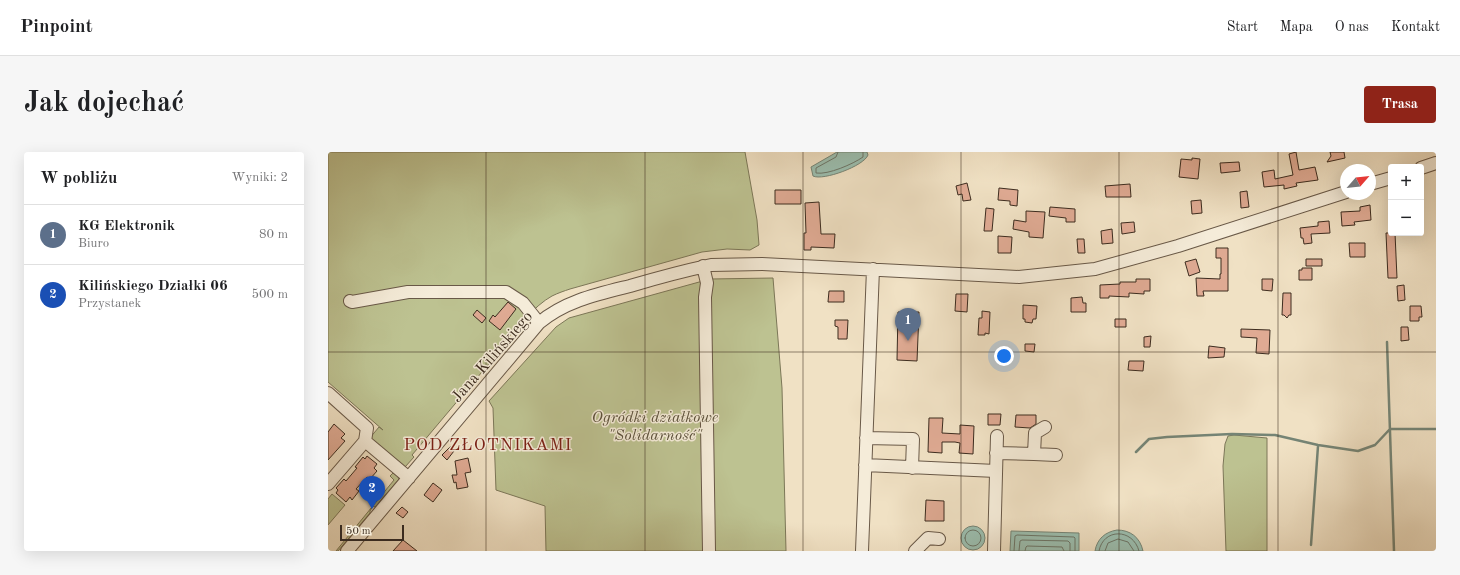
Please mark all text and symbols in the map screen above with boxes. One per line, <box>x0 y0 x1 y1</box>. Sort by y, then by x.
text: Pinpoint <box>20 18 93 37</box>
text: Start <box>1227 20 1258 34</box>
text: Mapa <box>1280 20 1313 34</box>
text: O nas <box>1335 20 1369 34</box>
text: Kontakt <box>1391 20 1440 34</box>
button: Trasa <box>1364 86 1436 123</box>
text: Jak dojechać <box>24 90 184 118</box>
north arrow <box>1340 164 1376 200</box>
map controls <box>1388 164 1424 236</box>
button: + <box>1388 164 1424 200</box>
text: W pobliżu <box>40 170 117 187</box>
text: Wyniki: 2 <box>232 171 288 184</box>
button: − <box>1388 200 1424 236</box>
text: KG Elektronik <box>78 219 175 234</box>
text: 1 <box>49 228 57 241</box>
text: 80 m <box>259 228 288 241</box>
text: Biuro <box>78 237 109 250</box>
text: Kilińskiego Działki 06 <box>78 279 228 294</box>
text: 2 <box>49 288 57 301</box>
text: 500 m <box>251 288 288 301</box>
text: Przystanek <box>78 297 141 310</box>
pin: 1 <box>895 308 921 341</box>
street label: Jana Kilińskiego <box>449 309 536 406</box>
your location <box>994 346 1014 366</box>
park label: Ogródki działkowe "Solidarność" <box>592 410 719 444</box>
district label: POD ZŁOTNIKAMI <box>404 437 572 454</box>
pin: 2 <box>359 476 385 509</box>
scale bar <box>340 523 404 542</box>
text: 50 m <box>346 526 371 537</box>

